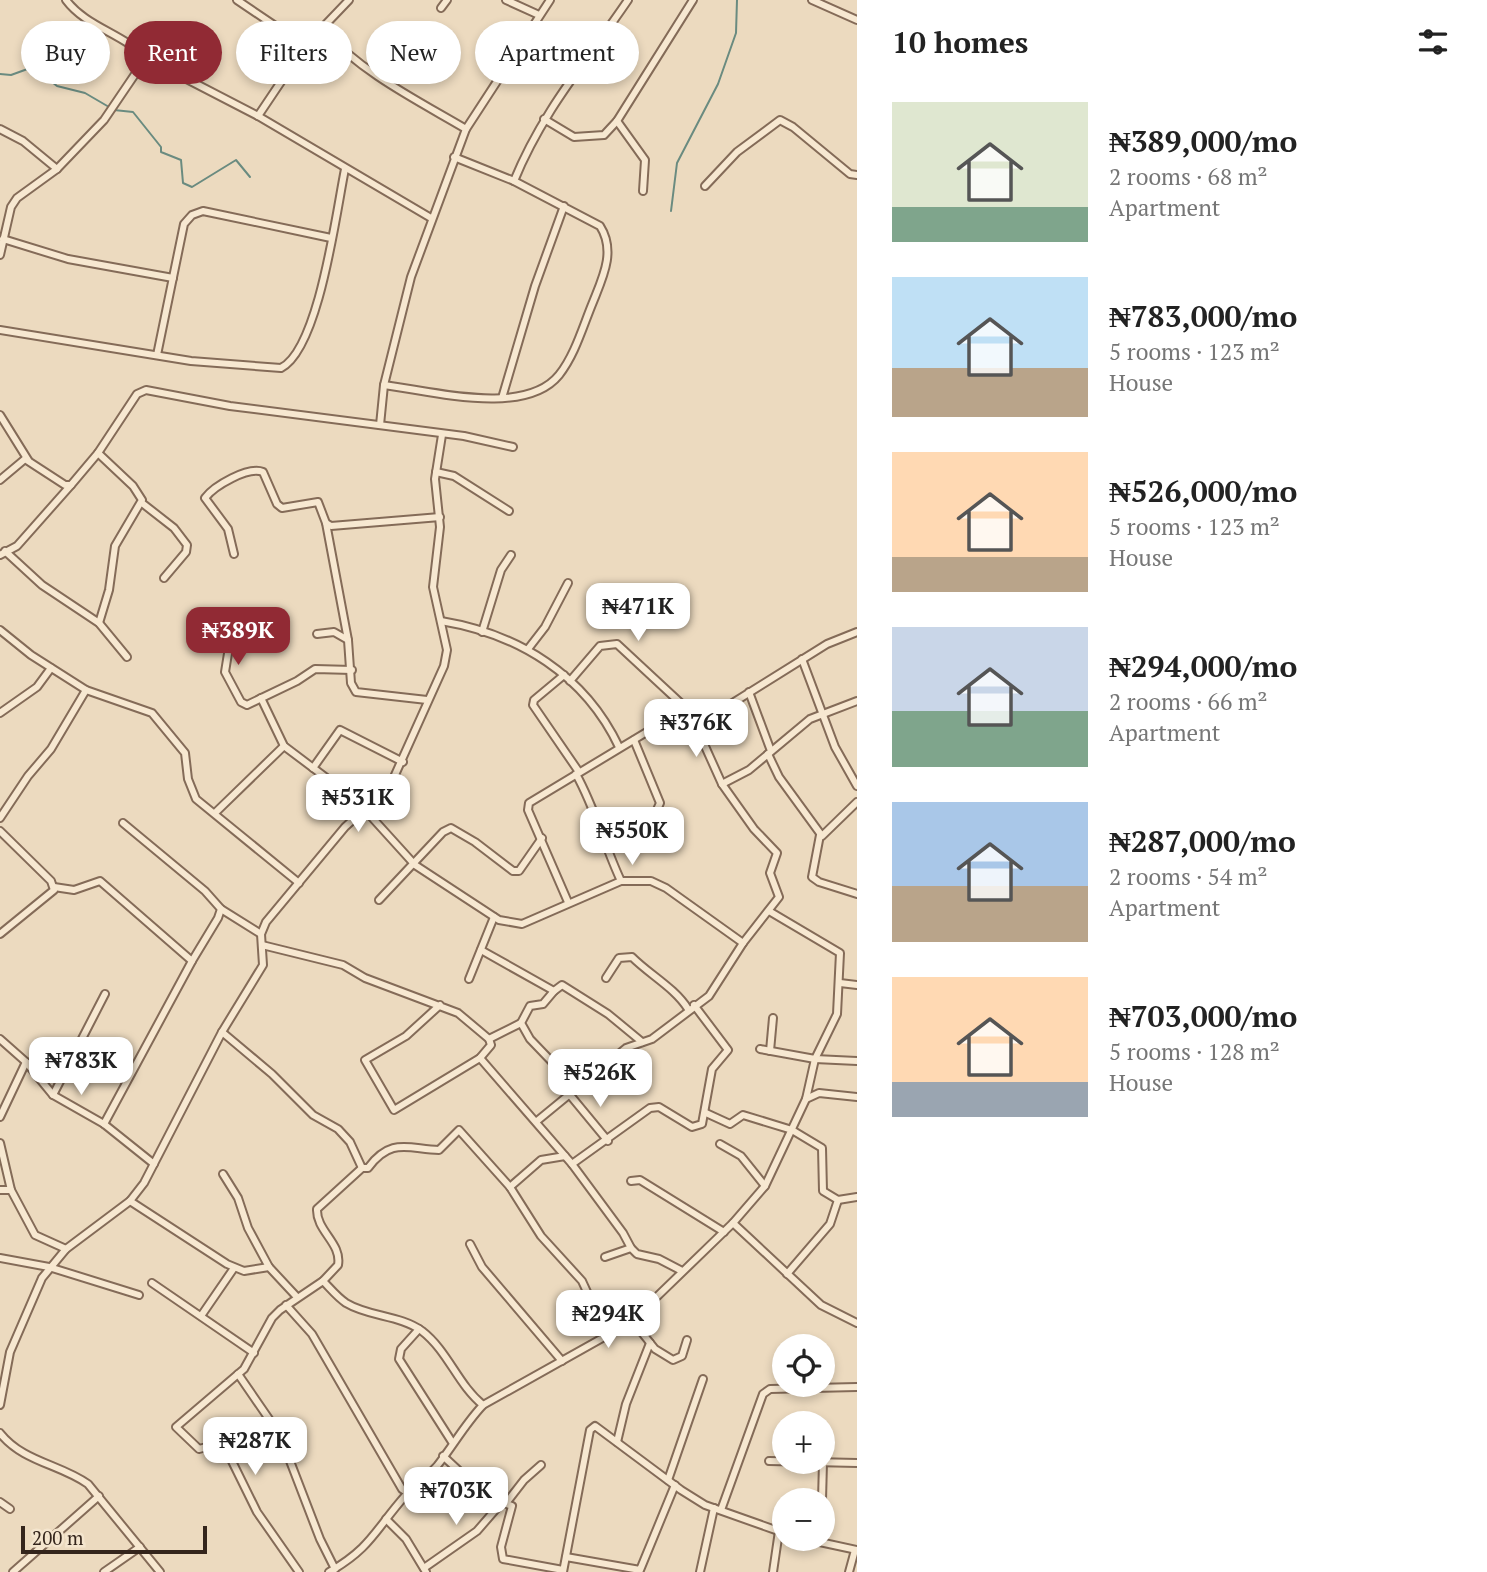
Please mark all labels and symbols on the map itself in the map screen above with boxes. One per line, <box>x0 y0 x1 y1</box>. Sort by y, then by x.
pin: ₦471K <box>589 584 687 643</box>
pin: ₦389K <box>189 608 287 667</box>
pin: ₦376K <box>647 700 745 759</box>
pin: ₦531K <box>309 774 407 834</box>
pin: ₦550K <box>583 808 681 867</box>
pin: ₦783K <box>32 1038 130 1097</box>
pin: ₦526K <box>551 1050 649 1109</box>
pin: ₦294K <box>559 1290 657 1350</box>
pin: ₦287K <box>206 1418 304 1477</box>
pin: ₦703K <box>407 1468 505 1527</box>
scale bar <box>21 1523 206 1555</box>

